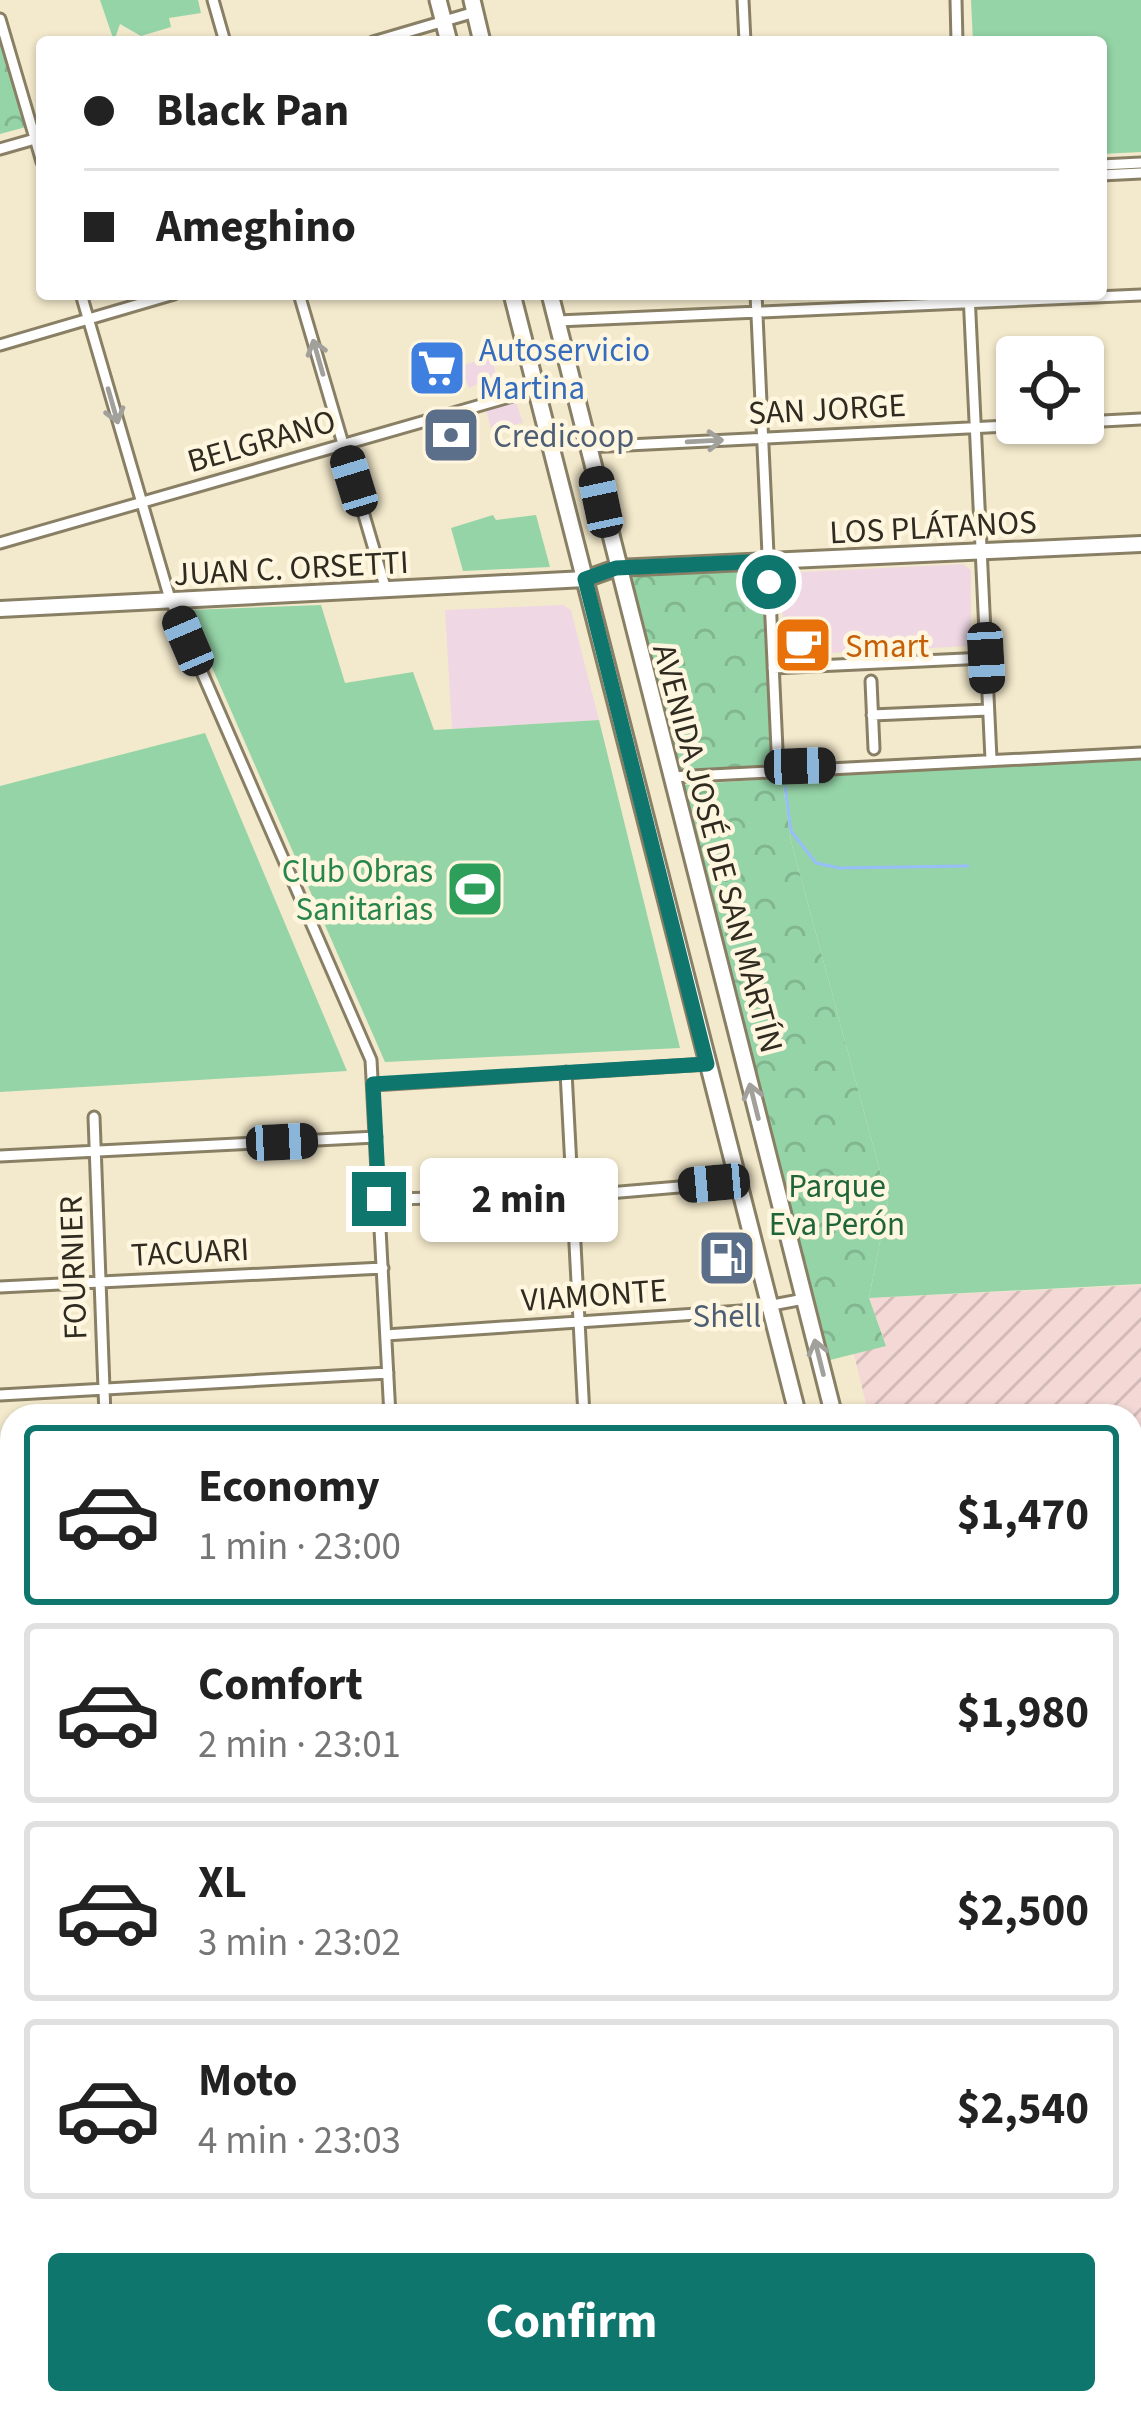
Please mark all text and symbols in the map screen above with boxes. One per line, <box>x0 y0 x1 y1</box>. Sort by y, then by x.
text: Black Pan <box>156 79 349 143</box>
text: Ameghino <box>156 195 356 259</box>
place label: Autoservicio Martina <box>479 327 650 412</box>
map controls <box>996 336 1104 444</box>
button: locate <box>996 336 1104 444</box>
supermarket icon: Autoservicio Martina <box>406 337 468 399</box>
one-way arrow <box>306 339 328 377</box>
street label: SAN JORGE <box>747 382 907 437</box>
one-way arrow <box>104 386 126 424</box>
street label: BELGRANO <box>182 398 341 485</box>
bank icon: Credicoop <box>420 404 482 466</box>
place label: Credicoop <box>493 413 634 460</box>
one-way arrow <box>685 429 724 452</box>
car <box>326 441 382 521</box>
car <box>576 463 626 541</box>
street label: LOS PLÁTANOS <box>828 499 1038 556</box>
street label: JUAN C. ORSETTI <box>172 539 410 598</box>
route start <box>742 555 796 609</box>
car <box>157 601 219 681</box>
cafe icon: Smart <box>772 614 834 676</box>
car <box>966 621 1006 695</box>
place label: Smart <box>845 623 929 670</box>
street label: AVENIDA JOSÉ DE SAN MARTÍN <box>640 639 795 1058</box>
car <box>763 747 837 785</box>
place label: Club Obras Sanitarias <box>282 848 433 933</box>
sports icon: Club Obras Sanitarias <box>444 858 506 920</box>
one-way arrow <box>742 1083 764 1121</box>
car <box>245 1122 319 1162</box>
callout: 2 min <box>421 1157 619 1241</box>
car <box>677 1162 751 1204</box>
park label: Parque Eva Perón <box>769 1163 905 1248</box>
route end <box>352 1172 406 1226</box>
text: 2 min <box>472 1172 566 1228</box>
street label: FOURNIER <box>47 1195 100 1341</box>
street label: TACUARI <box>130 1226 250 1279</box>
fuel station icon: Shell <box>696 1227 758 1289</box>
street label: VIAMONTE <box>520 1267 669 1324</box>
place label: Shell <box>693 1293 761 1340</box>
one-way arrow <box>807 1339 829 1377</box>
text: Economy <box>198 1455 380 1519</box>
icon: car <box>54 1461 162 1569</box>
text: $1,470 <box>957 1483 1089 1547</box>
text: 1 min · 23:00 <box>198 1519 401 1575</box>
text: Comfort <box>198 1653 363 1717</box>
icon: car <box>54 1659 162 1767</box>
text: $1,980 <box>957 1681 1089 1745</box>
text: 2 min · 23:01 <box>198 1717 401 1773</box>
text: XL <box>198 1851 247 1915</box>
icon: car <box>54 1857 162 1965</box>
text: $2,500 <box>957 1879 1089 1943</box>
text: 3 min · 23:02 <box>198 1915 401 1971</box>
text: Moto <box>198 2049 297 2113</box>
icon: car <box>54 2055 162 2163</box>
text: $2,540 <box>957 2077 1089 2141</box>
text: 4 min · 23:03 <box>198 2113 401 2169</box>
button: Confirm <box>48 2253 1095 2391</box>

